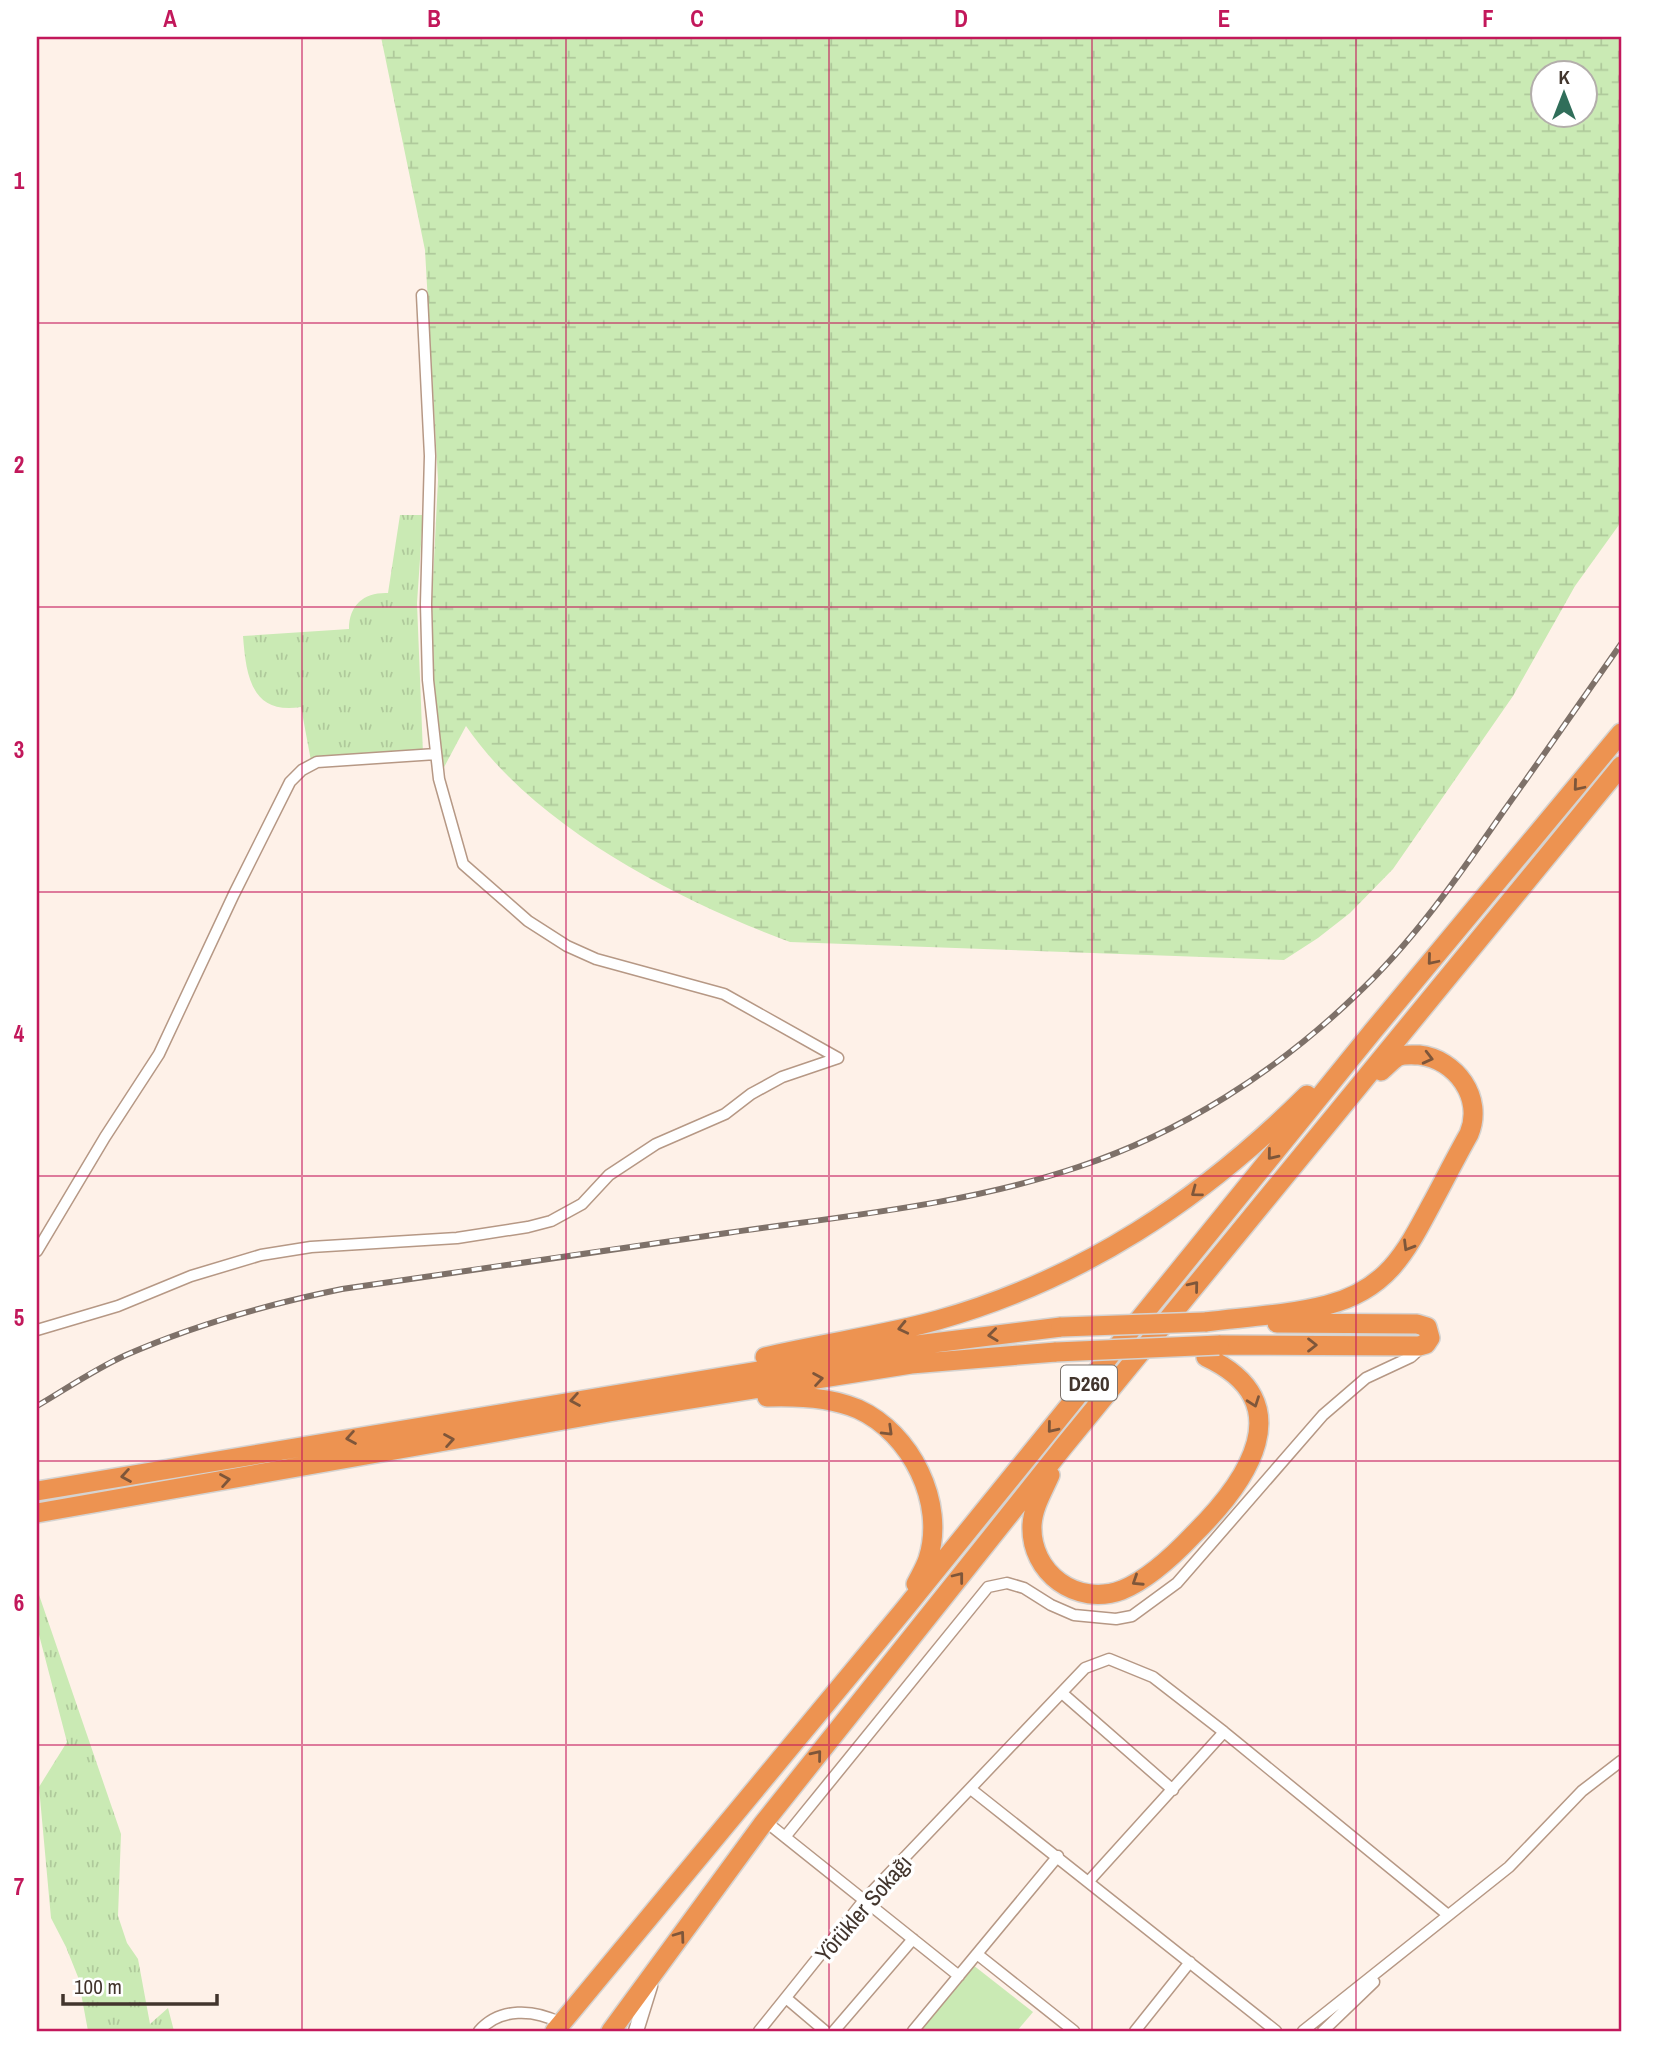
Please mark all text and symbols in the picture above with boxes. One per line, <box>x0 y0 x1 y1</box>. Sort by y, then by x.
text: A <box>163 3 177 34</box>
text: B <box>427 3 441 34</box>
text: C <box>690 3 704 34</box>
text: D <box>954 3 968 34</box>
text: E <box>1218 3 1230 34</box>
text: F <box>1482 3 1494 34</box>
north arrow <box>1528 60 1598 130</box>
text: K <box>1558 64 1570 90</box>
text: 1 <box>14 165 25 196</box>
text: 2 <box>14 449 24 480</box>
text: 3 <box>14 734 24 765</box>
one-way arrow <box>1573 778 1586 790</box>
one-way arrow <box>1428 952 1440 965</box>
text: 4 <box>14 1018 25 1049</box>
one-way arrow <box>1422 1050 1434 1064</box>
one-way arrow <box>1268 1148 1281 1160</box>
one-way arrow <box>1191 1183 1204 1196</box>
one-way arrow <box>1403 1239 1416 1252</box>
one-way arrow <box>1186 1281 1199 1293</box>
text: 5 <box>14 1302 24 1333</box>
one-way arrow <box>897 1320 909 1335</box>
one-way arrow <box>987 1328 999 1343</box>
one-way arrow <box>1307 1337 1318 1353</box>
road number: D260 <box>1061 1366 1117 1400</box>
one-way arrow <box>812 1372 824 1387</box>
one-way arrow <box>569 1392 581 1407</box>
one-way arrow <box>1246 1395 1260 1407</box>
one-way arrow <box>1048 1420 1061 1432</box>
one-way arrow <box>880 1423 893 1435</box>
one-way arrow <box>345 1430 356 1445</box>
one-way arrow <box>443 1434 455 1449</box>
one-way arrow <box>120 1468 132 1483</box>
one-way arrow <box>219 1473 231 1488</box>
one-way arrow <box>951 1573 963 1586</box>
one-way arrow <box>1132 1573 1145 1586</box>
text: 6 <box>14 1587 24 1618</box>
one-way arrow <box>809 1751 822 1763</box>
street label: Yörükler Sokağı <box>808 1848 918 1968</box>
text: 7 <box>14 1871 24 1902</box>
one-way arrow <box>672 1932 684 1944</box>
scale bar <box>63 1963 217 2007</box>
text: 100 m <box>74 1972 122 2001</box>

